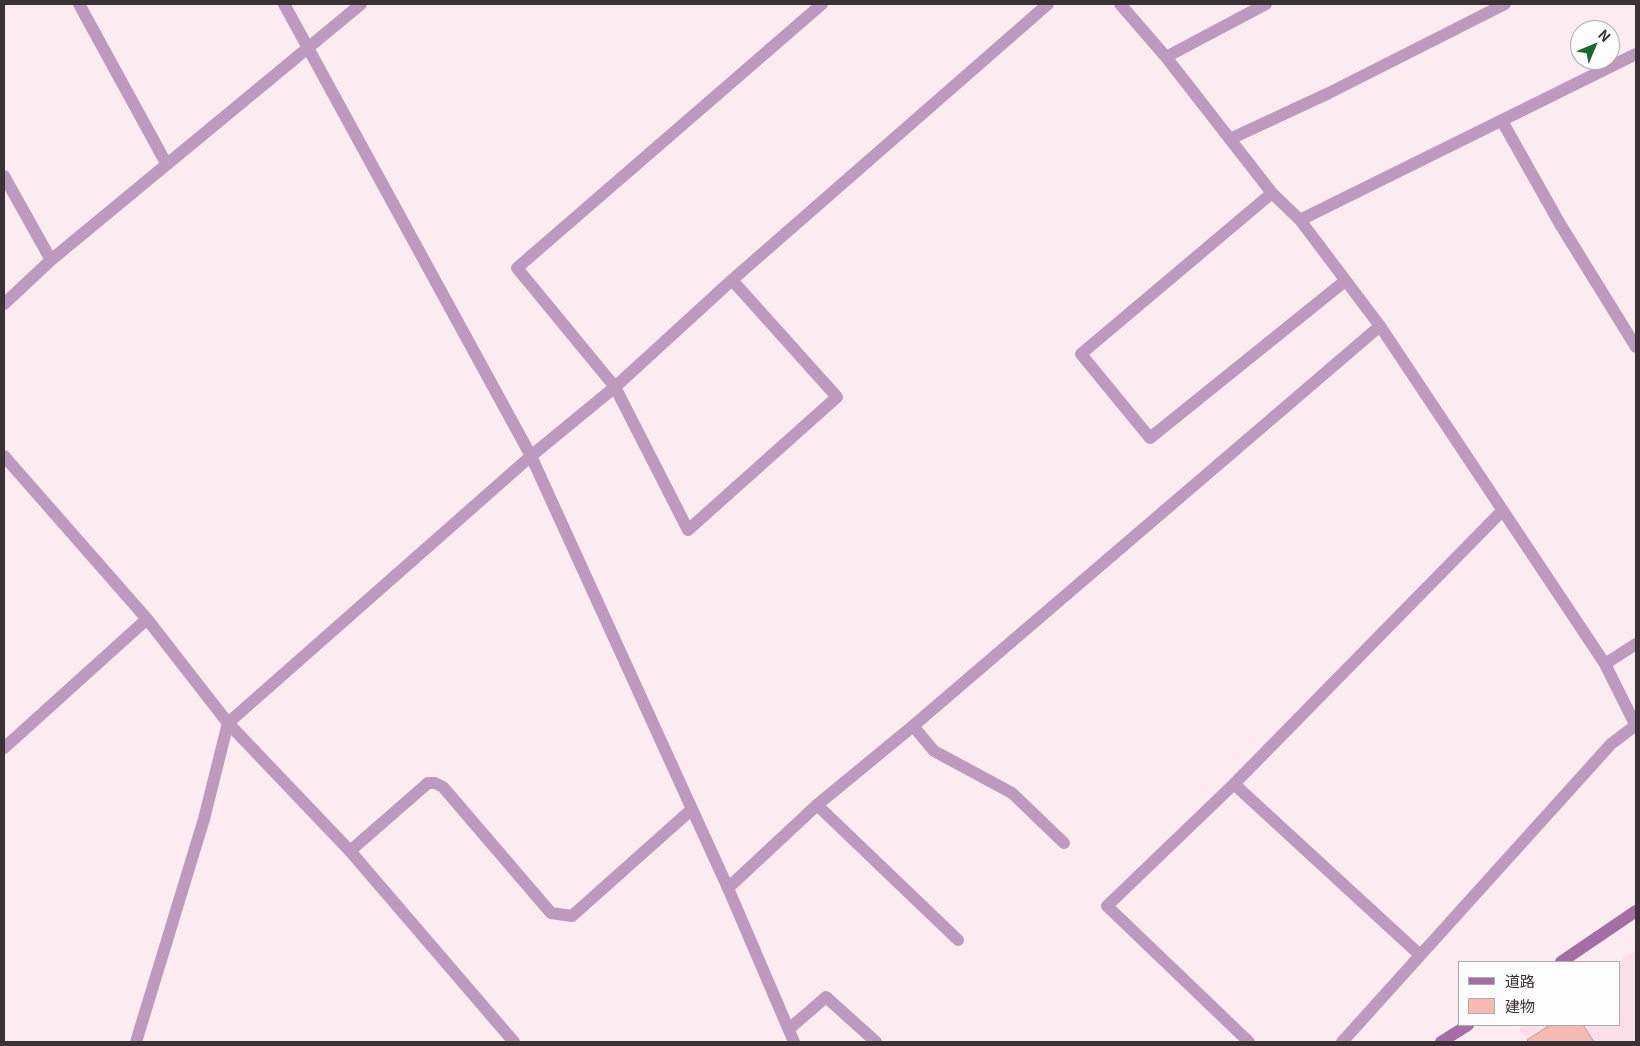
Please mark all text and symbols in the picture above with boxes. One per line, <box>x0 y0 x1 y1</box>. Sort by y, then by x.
north arrow <box>1570 20 1620 70</box>
text: N <box>1594 24 1616 46</box>
legend <box>1458 961 1620 1026</box>
text: 道路 <box>1505 970 1535 991</box>
text: 建物 <box>1505 995 1535 1016</box>

